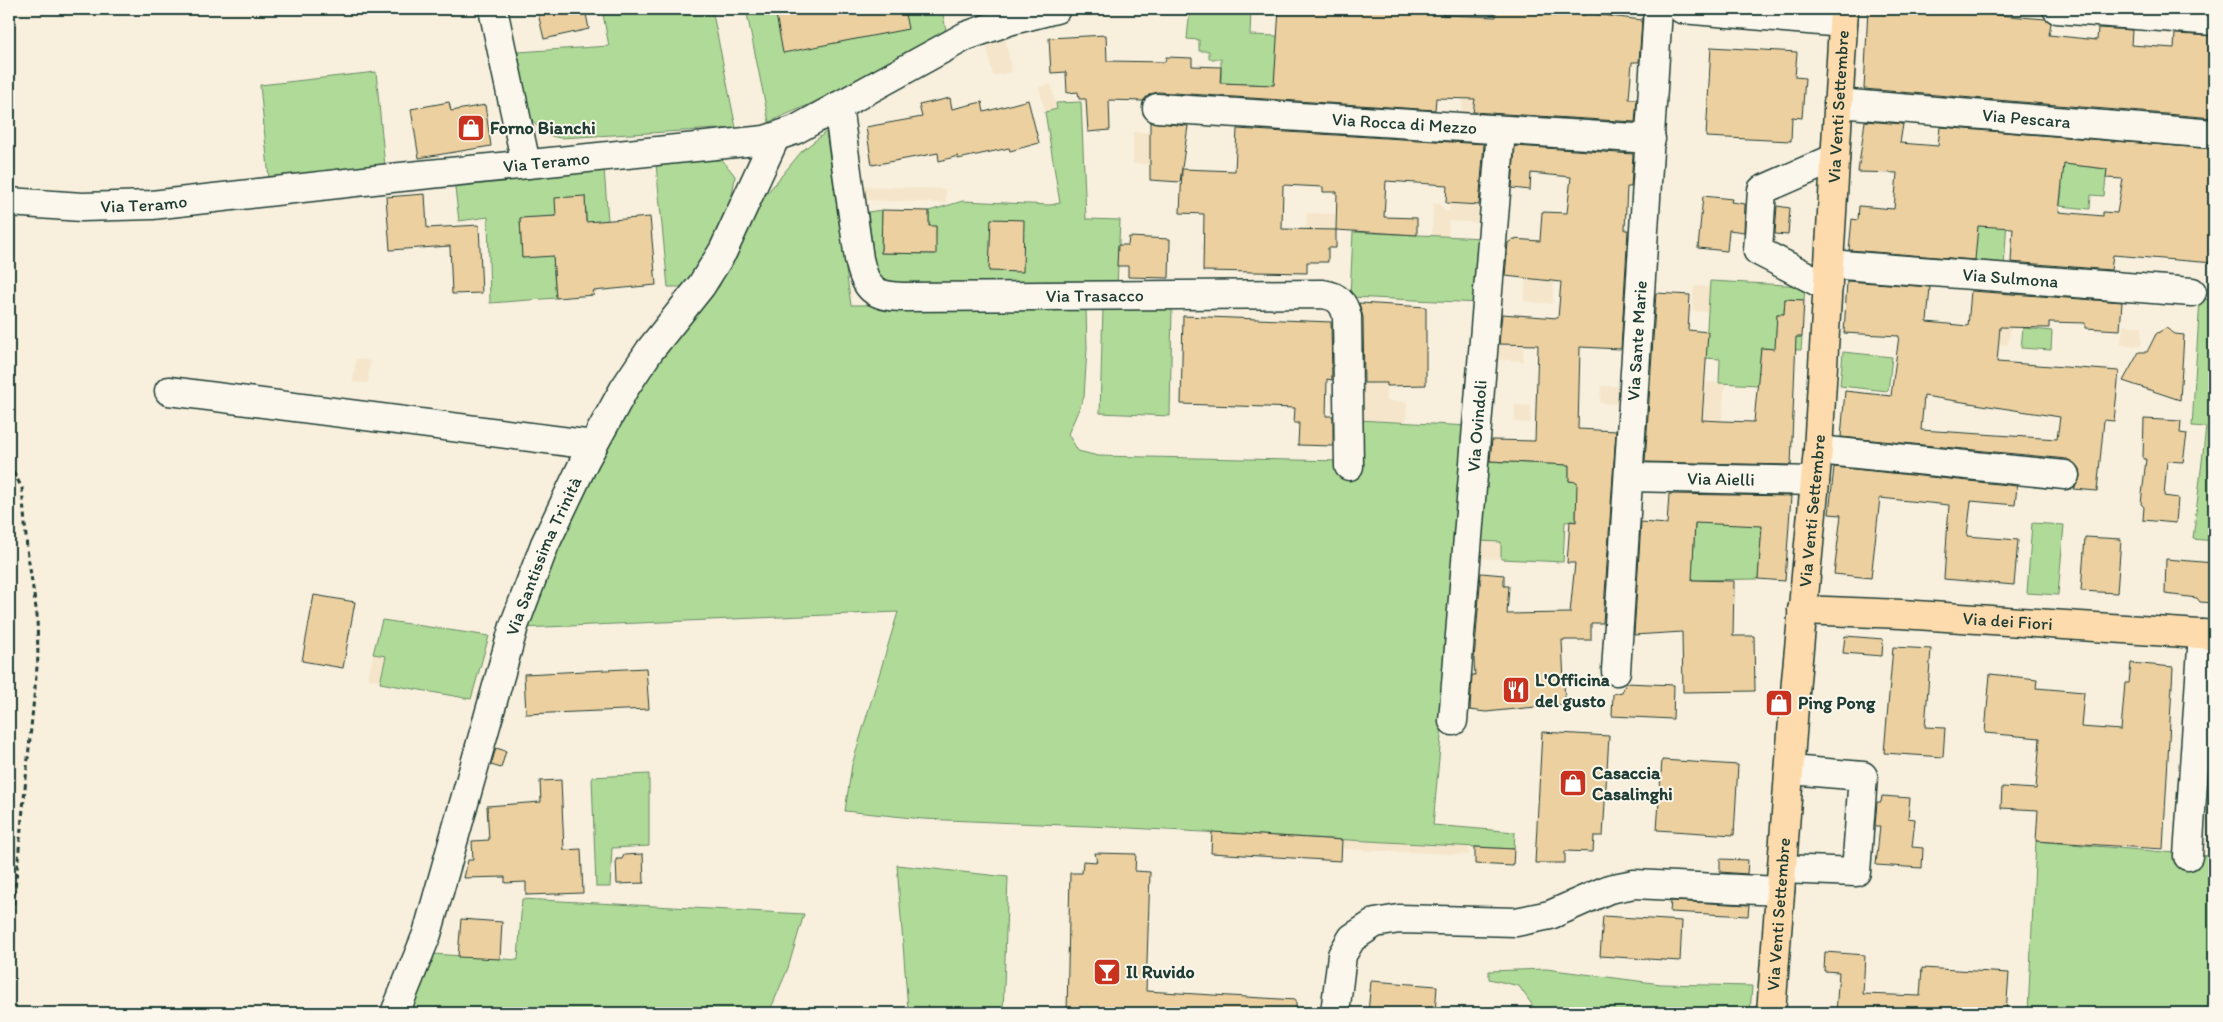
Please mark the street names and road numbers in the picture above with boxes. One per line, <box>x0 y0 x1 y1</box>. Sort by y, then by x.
street label: Via Venti Settembre <box>1823 29 1854 184</box>
street label: Via Pescara <box>1981 104 2072 133</box>
street label: Via Rocca di Mezzo <box>1331 108 1478 139</box>
street label: Via Teramo <box>502 147 591 178</box>
street label: Via Teramo <box>100 190 188 217</box>
street label: Via Sulmona <box>1962 263 2059 293</box>
street label: Via Sante Marie <box>1622 280 1652 401</box>
street label: Via Trasacco <box>1046 284 1144 307</box>
street label: Via Ovindoli <box>1462 379 1492 473</box>
street label: Via Venti Settembre <box>1794 434 1830 588</box>
street label: Via Aielli <box>1687 467 1755 491</box>
street label: Via Santissima Trinità <box>501 473 587 638</box>
street label: Via dei Fiori <box>1962 607 2053 635</box>
street label: Via Venti Settembre <box>1762 837 1795 992</box>

